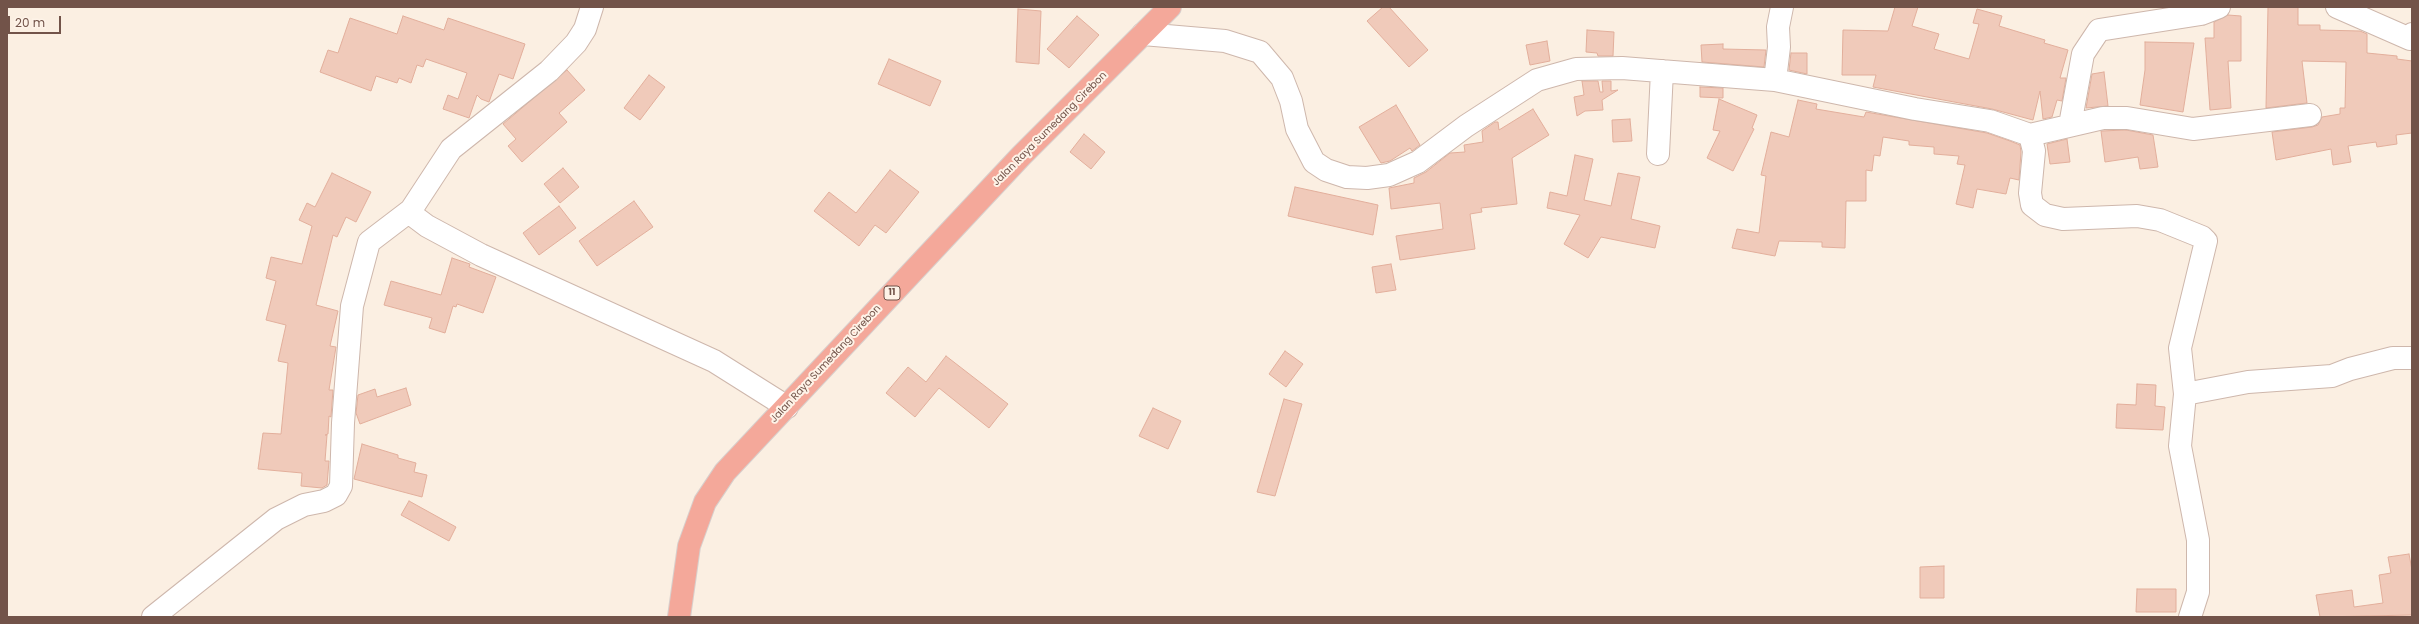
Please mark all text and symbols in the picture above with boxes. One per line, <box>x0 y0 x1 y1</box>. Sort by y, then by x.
scale bar <box>10 8 63 34</box>
text: 20 m <box>15 14 45 31</box>
street label: Jalan Raya Sumedang Cirebon <box>991 70 1109 188</box>
road number: 11 <box>884 286 900 300</box>
street label: Jalan Raya Sumedang Cirebon <box>768 303 884 425</box>

